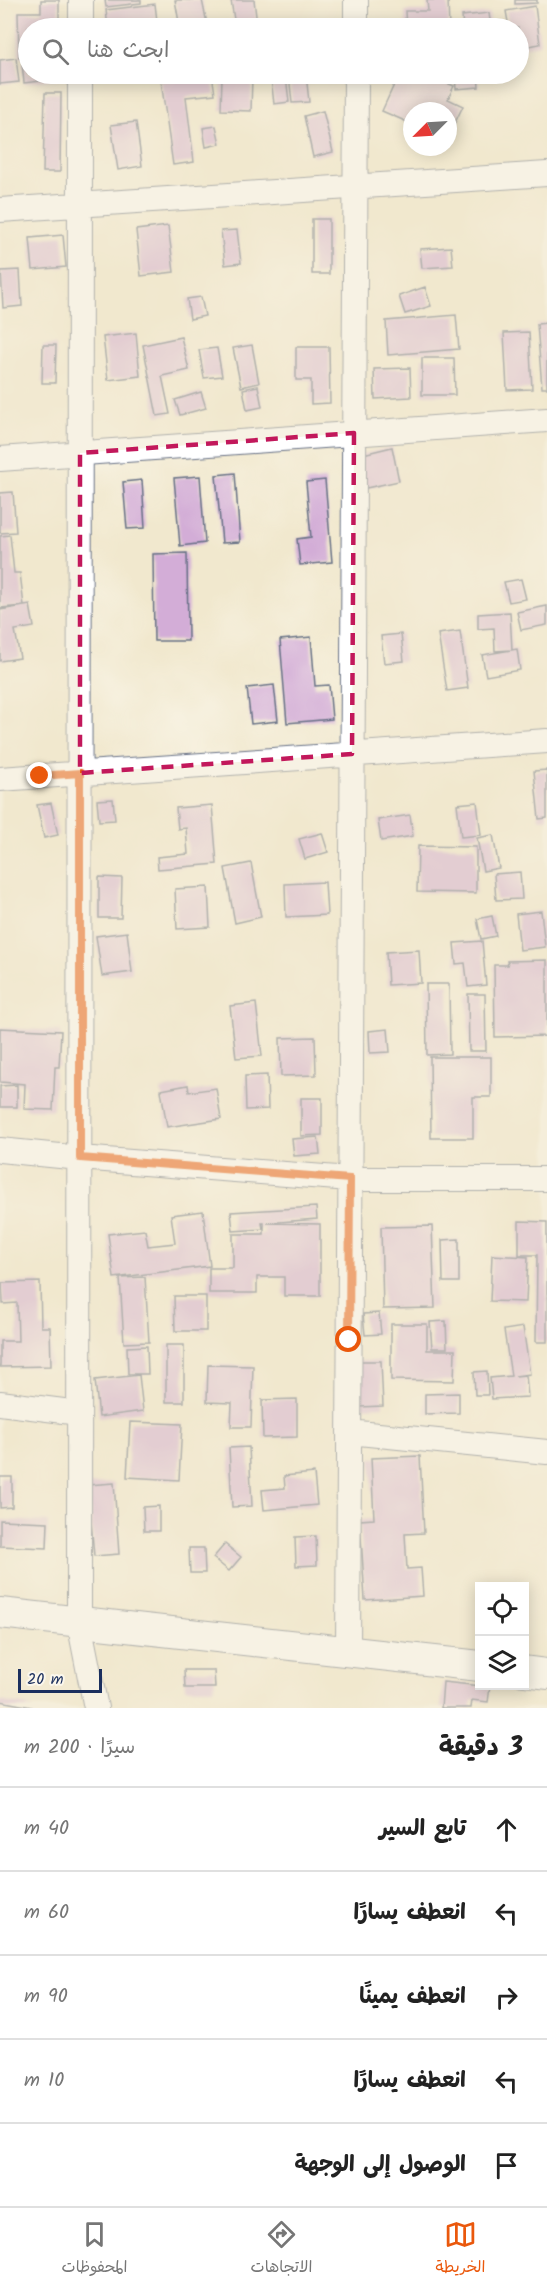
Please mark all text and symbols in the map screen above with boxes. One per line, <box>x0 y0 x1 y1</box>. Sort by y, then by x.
search box <box>18 18 529 84</box>
text: ابحث هنا <box>87 34 169 69</box>
icon: search <box>39 35 72 68</box>
north arrow <box>403 102 457 156</box>
route end <box>26 762 52 788</box>
route start <box>335 1326 361 1352</box>
map controls <box>475 1582 529 1690</box>
button: locate <box>475 1582 529 1636</box>
button: layers <box>475 1636 529 1690</box>
scale bar <box>18 1666 102 1694</box>
text: 20 m <box>27 1667 63 1692</box>
text: 3 دقيقة <box>439 1727 523 1769</box>
text: سيرًا · 200 m <box>24 1732 135 1764</box>
text: تابع السير <box>379 1812 466 1847</box>
text: 40 m <box>24 1813 69 1845</box>
icon: ahead <box>490 1813 523 1846</box>
text: انعطف يسارًا <box>354 1896 466 1931</box>
text: 60 m <box>24 1897 69 1929</box>
icon: left <box>490 1897 523 1930</box>
text: انعطف يمينًا <box>359 1980 466 2015</box>
text: 90 m <box>24 1981 68 2013</box>
icon: right <box>490 1981 523 2014</box>
text: انعطف يسارًا <box>354 2064 466 2099</box>
text: 10 m <box>24 2065 64 2097</box>
icon: left <box>490 2065 523 2098</box>
text: الوصول إلى الوجهة <box>294 2148 466 2183</box>
icon: arrive <box>490 2149 523 2182</box>
tab: المحفوظات <box>62 2218 127 2281</box>
tab: الاتجاهات <box>251 2218 312 2281</box>
tab: الخريطة <box>436 2218 485 2281</box>

